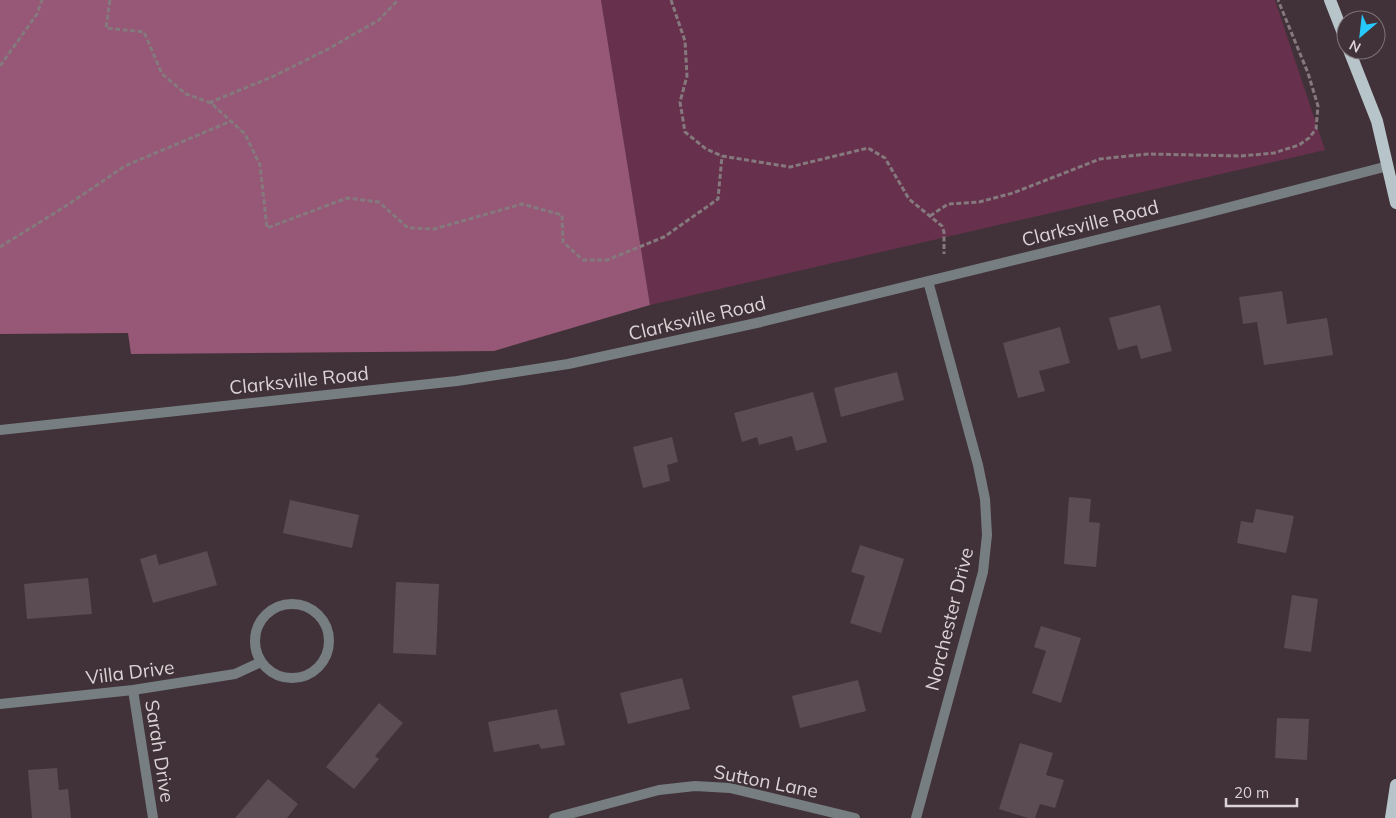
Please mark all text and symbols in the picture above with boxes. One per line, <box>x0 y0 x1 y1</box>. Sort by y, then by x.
north arrow <box>1336 10 1386 60</box>
text: N <box>1346 36 1364 57</box>
street label: Clarksville Road <box>1019 194 1161 252</box>
street label: Clarksville Road <box>626 291 768 345</box>
street label: Clarksville Road <box>228 361 370 399</box>
street label: Norchester Drive <box>920 545 978 693</box>
street label: Villa Drive <box>84 655 176 689</box>
street label: Sarah Drive <box>140 698 180 804</box>
street label: Sutton Lane <box>712 759 820 803</box>
scale bar <box>1226 776 1297 808</box>
text: 20 m <box>1234 783 1269 802</box>

